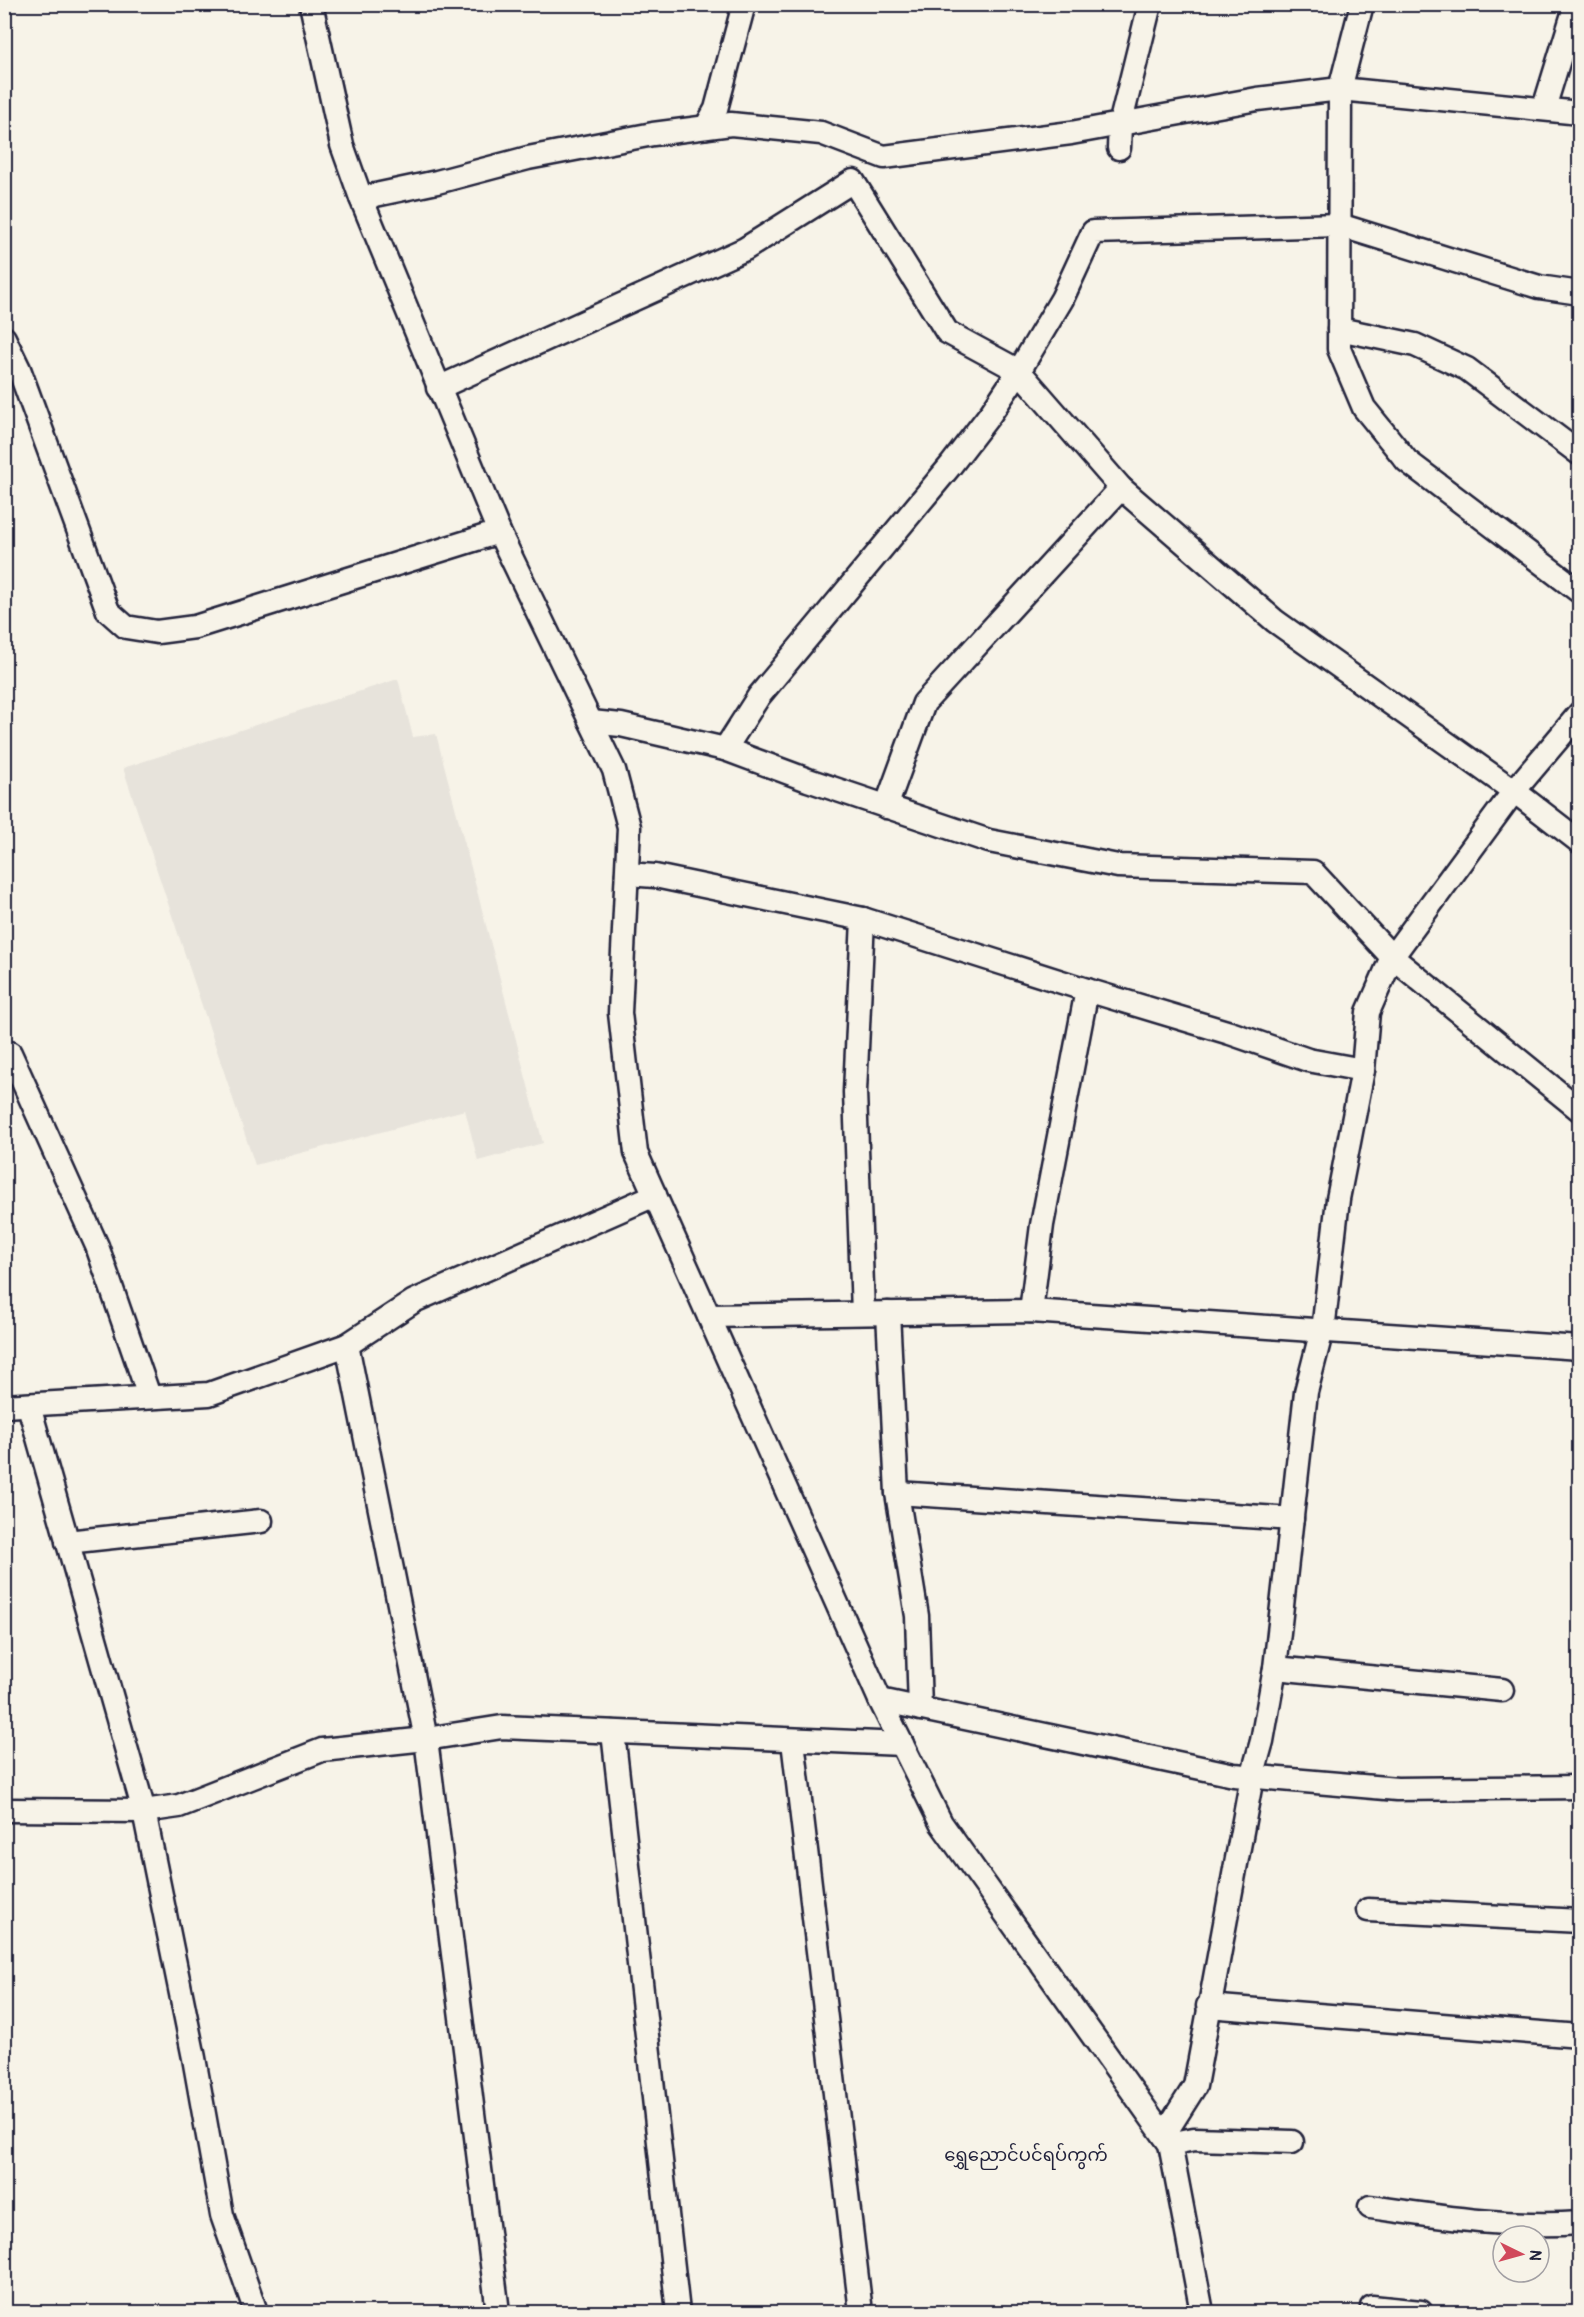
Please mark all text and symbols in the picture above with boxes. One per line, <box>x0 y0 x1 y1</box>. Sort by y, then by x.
district label: ရွှေညောင်ပင်ရပ်ကွက် <box>944 2142 1108 2170</box>
north arrow <box>1491 2224 1551 2284</box>
text: N <box>1524 2249 1545 2262</box>

